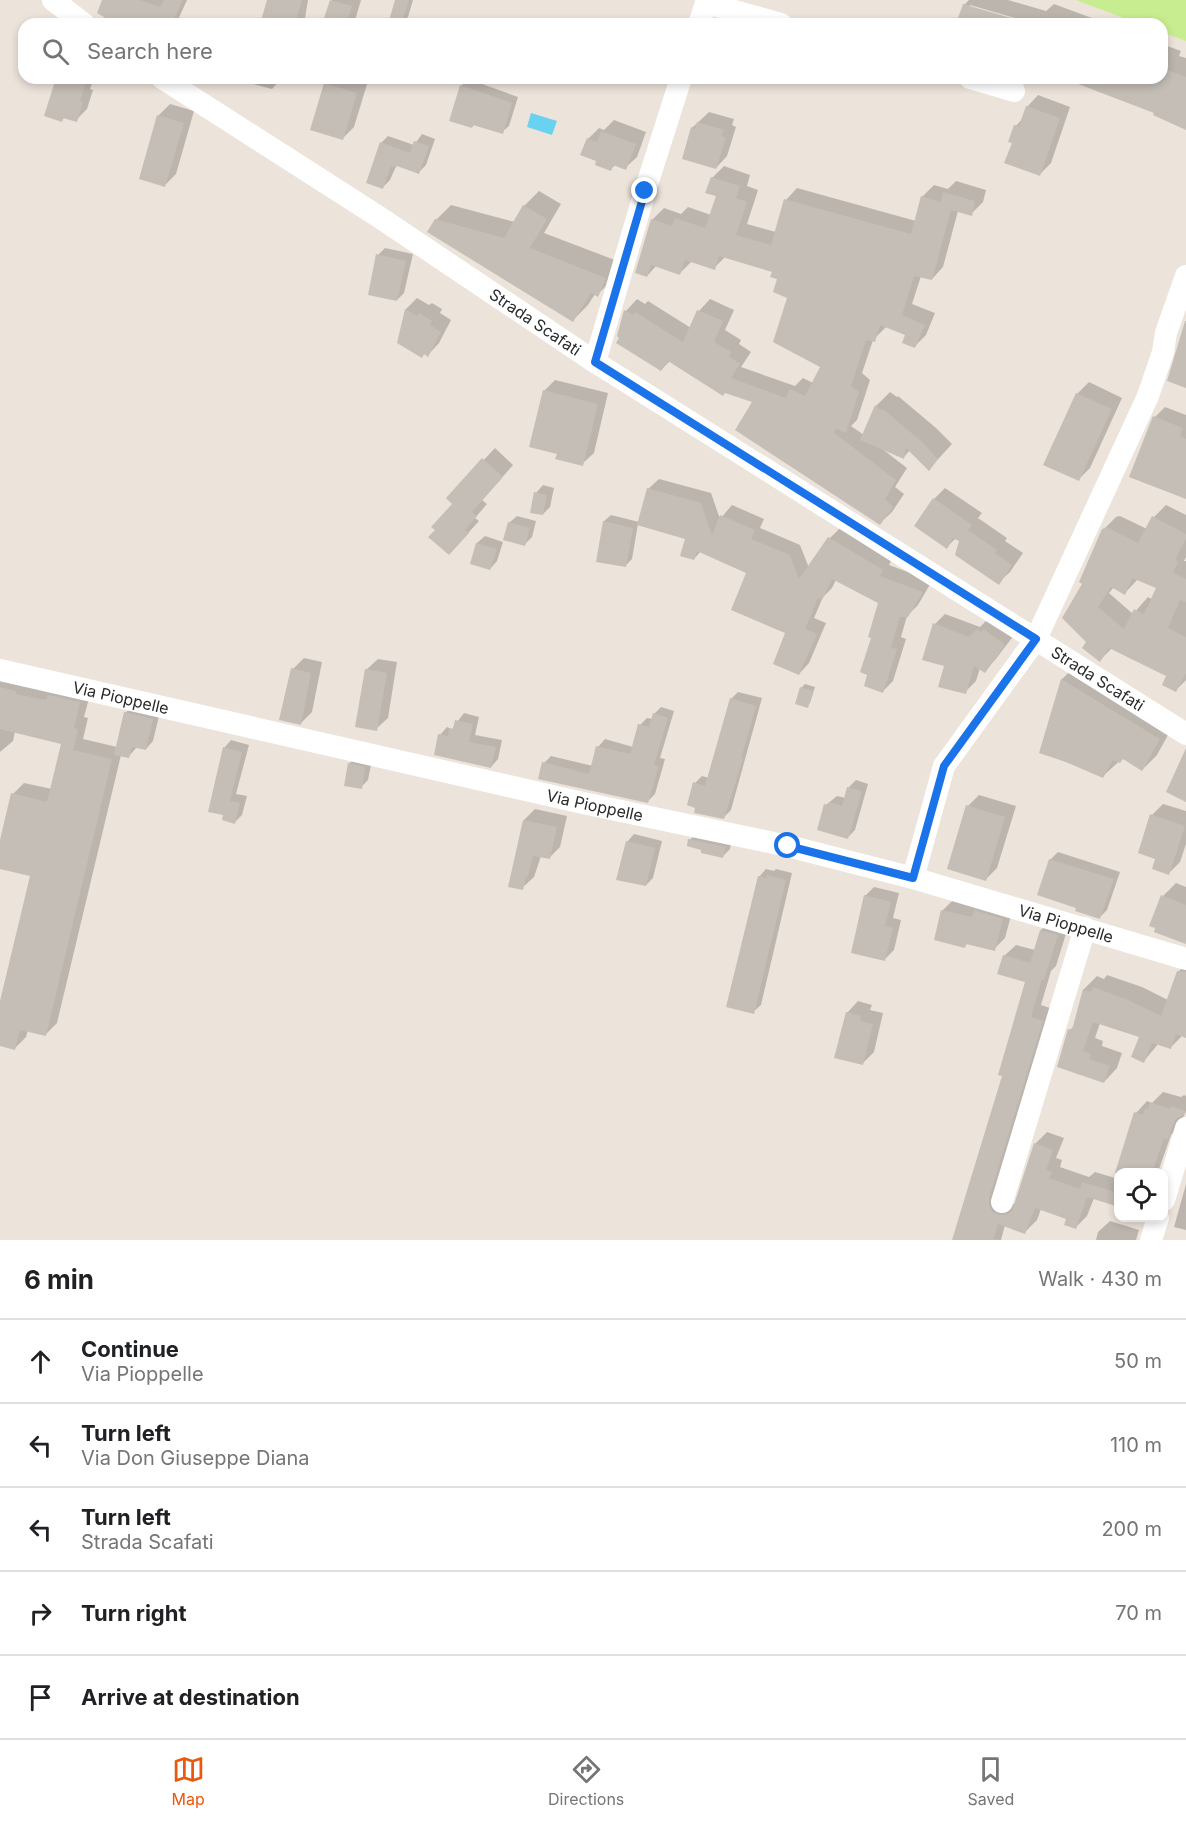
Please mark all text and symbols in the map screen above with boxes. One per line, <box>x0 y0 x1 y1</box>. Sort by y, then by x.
search box <box>18 18 1168 84</box>
icon: search <box>39 35 72 68</box>
text: Search here <box>87 38 213 64</box>
route end <box>631 177 657 203</box>
street label: Strada Scafati <box>486 284 585 360</box>
street label: Strada Scafati <box>1048 642 1148 715</box>
street label: Via Pioppelle <box>71 677 171 718</box>
street label: Via Pioppelle <box>545 785 645 825</box>
route start <box>774 832 800 858</box>
street label: Via Pioppelle <box>1016 900 1116 947</box>
map controls <box>1114 1168 1168 1222</box>
button: locate <box>1114 1168 1168 1222</box>
text: 6 min <box>24 1264 94 1295</box>
text: Walk · 430 m <box>1038 1267 1162 1291</box>
text: Continue <box>81 1336 179 1362</box>
icon: ahead <box>24 1345 57 1378</box>
text: 50 m <box>1114 1349 1162 1373</box>
text: Via Pioppelle <box>81 1362 204 1386</box>
text: Turn left <box>81 1420 171 1446</box>
icon: left <box>24 1429 57 1462</box>
text: 110 m <box>1110 1433 1162 1457</box>
text: Via Don Giuseppe Diana <box>81 1446 310 1470</box>
text: Turn left <box>81 1504 171 1530</box>
icon: left <box>24 1513 57 1546</box>
text: 200 m <box>1101 1517 1162 1541</box>
text: Strada Scafati <box>81 1530 214 1554</box>
icon: right <box>24 1597 57 1630</box>
text: Turn right <box>81 1600 187 1626</box>
text: 70 m <box>1115 1601 1162 1625</box>
icon: arrive <box>24 1681 57 1714</box>
text: Arrive at destination <box>81 1684 300 1710</box>
tab: Map <box>172 1753 205 1809</box>
tab: Directions <box>548 1753 624 1809</box>
tab: Saved <box>968 1753 1014 1809</box>

